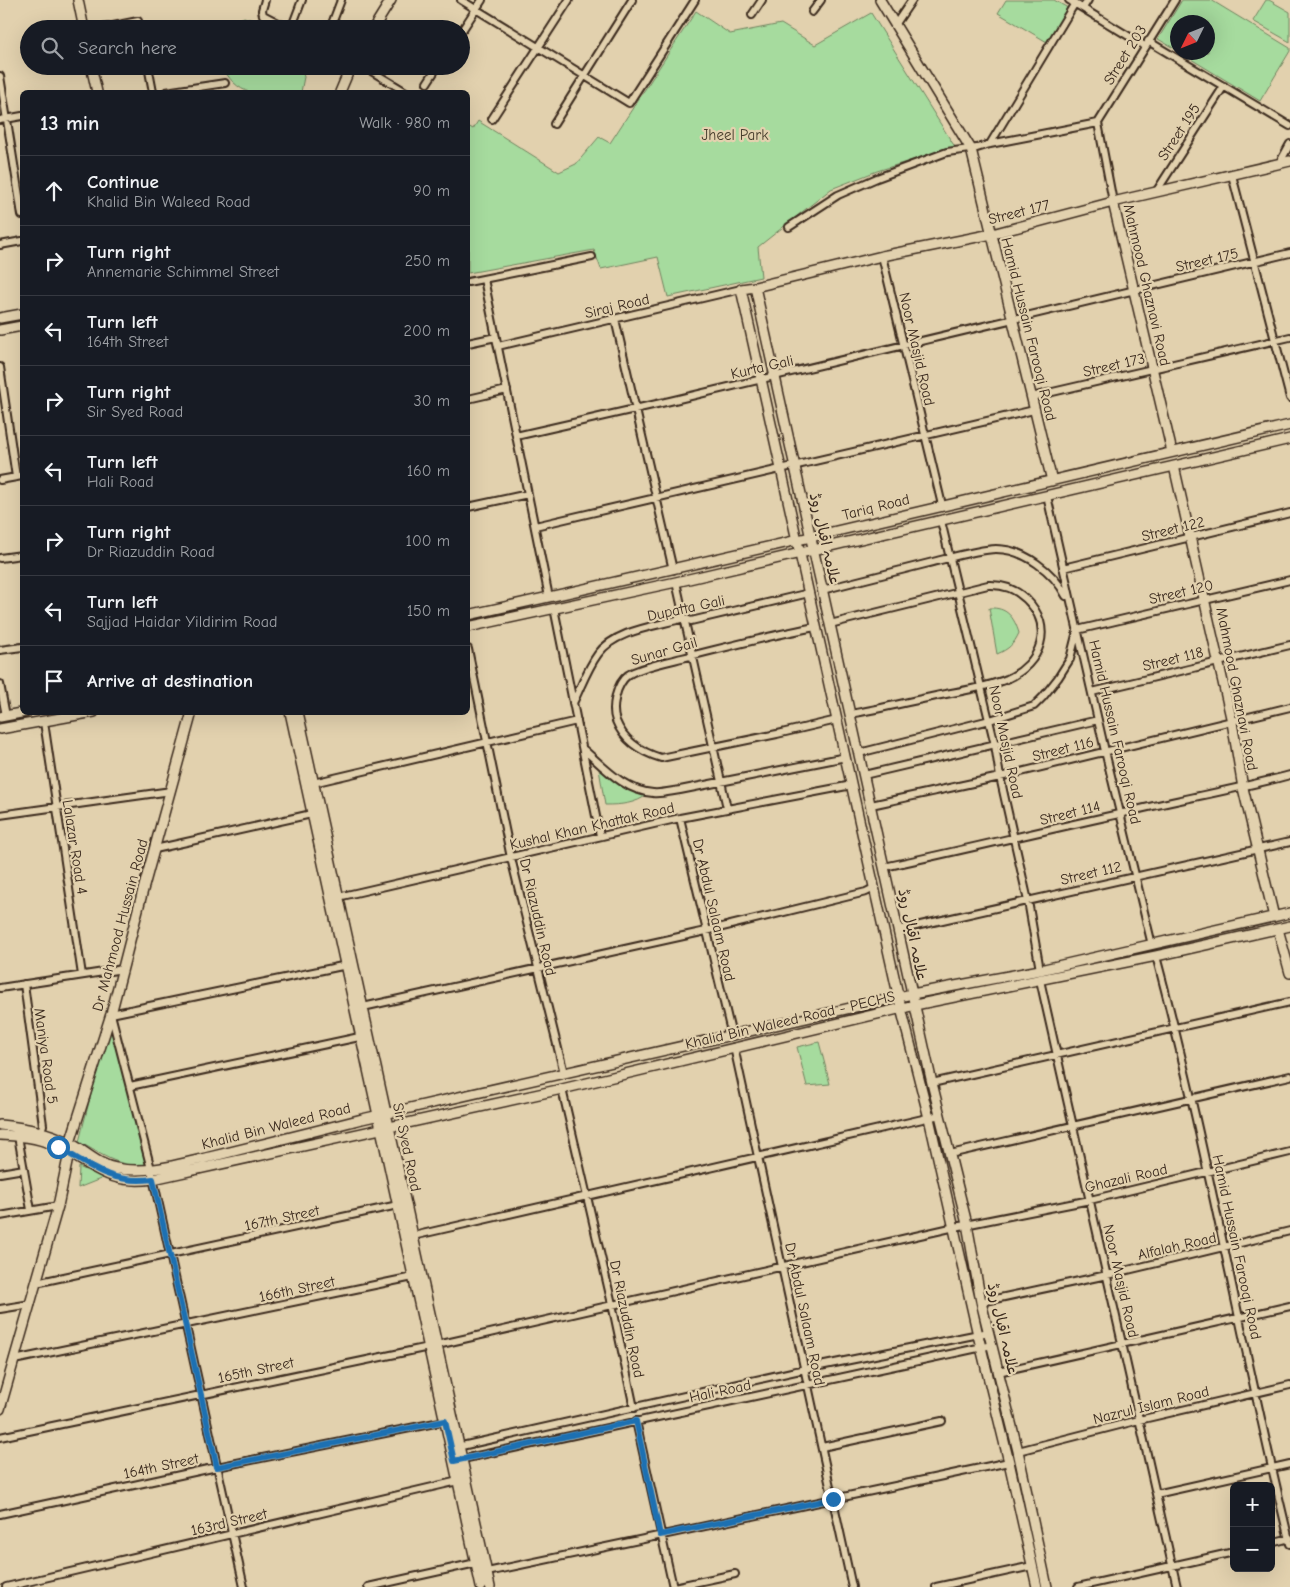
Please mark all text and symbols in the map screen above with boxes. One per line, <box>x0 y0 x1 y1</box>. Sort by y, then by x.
north arrow <box>1170 15 1215 60</box>
search box <box>20 20 470 75</box>
street label: Street 203 <box>1100 22 1150 88</box>
icon: search <box>38 34 66 62</box>
text: Search here <box>78 37 177 59</box>
street label: Street 195 <box>1154 100 1204 164</box>
text: 13 min <box>40 111 99 135</box>
text: Walk · 980 m <box>359 114 450 132</box>
park label: Jheel Park <box>702 126 769 144</box>
text: Continue <box>87 171 159 193</box>
icon: ahead <box>40 177 68 205</box>
text: 90 m <box>413 182 450 200</box>
text: Khalid Bin Waleed Road <box>87 193 250 211</box>
street label: Street 177 <box>986 196 1052 228</box>
street label: Mahmood Ghaznavi Road <box>1120 202 1174 368</box>
street label: Hamid Hussain Farooqi Road <box>997 235 1061 423</box>
text: Turn right <box>87 241 171 263</box>
street label: Street 175 <box>1174 244 1240 276</box>
icon: right <box>40 247 68 275</box>
text: 250 m <box>405 252 450 270</box>
text: Annemarie Schimmel Street <box>87 263 279 281</box>
street label: Siraj Road <box>583 290 651 322</box>
street label: Noor Masjid Road <box>895 291 939 407</box>
text: Turn left <box>87 311 158 333</box>
icon: left <box>40 317 68 345</box>
text: 200 m <box>404 322 450 340</box>
text: 164th Street <box>87 333 168 351</box>
street label: Street 173 <box>1081 349 1147 381</box>
street label: Kurta Gali <box>729 351 795 383</box>
text: Turn right <box>87 381 171 403</box>
icon: right <box>40 387 68 415</box>
text: 30 m <box>414 392 450 410</box>
text: Sir Syed Road <box>87 403 183 421</box>
text: Turn left <box>87 451 158 473</box>
icon: left <box>40 457 68 485</box>
text: 160 m <box>407 462 450 480</box>
text: Hali Road <box>87 473 154 491</box>
street label: Tariq Road <box>840 490 912 524</box>
street label: علامہ اقبال روڈ <box>806 491 844 587</box>
street label: Street 122 <box>1140 513 1206 545</box>
text: Turn right <box>87 521 171 543</box>
icon: right <box>40 527 68 555</box>
text: 100 m <box>406 532 450 550</box>
text: Dr Riazuddin Road <box>87 543 215 561</box>
street label: Street 120 <box>1147 576 1215 608</box>
text: Turn left <box>87 591 158 613</box>
street label: Dupatta Gali <box>646 591 726 625</box>
icon: left <box>40 597 68 625</box>
text: 150 m <box>407 602 450 620</box>
street label: Mahmood Ghaznavi Road <box>1212 606 1262 772</box>
text: Sajjad Haidar Yildirim Road <box>87 613 277 631</box>
street label: Sunar Gail <box>629 633 699 669</box>
street label: Hamid Hussain Farooqi Road <box>1085 638 1145 826</box>
street label: Street 118 <box>1141 643 1205 675</box>
icon: arrive <box>40 667 68 695</box>
text: Arrive at destination <box>87 670 253 692</box>
street label: Noor Masjid Road <box>985 684 1027 800</box>
street label: Street 116 <box>1030 733 1096 765</box>
street label: Street 114 <box>1038 797 1102 829</box>
street label: Lalazar Road 4 <box>59 798 91 896</box>
street label: Kushal Khan Khattak Road <box>508 798 676 854</box>
street label: Dr Mahmood Hussain Road <box>88 837 152 1013</box>
street label: Dr Abdul Salaam Road <box>689 837 739 983</box>
street label: Dr Riazuddin Road <box>516 857 560 977</box>
street label: Street 112 <box>1059 857 1123 889</box>
street label: علامہ اقبال روڈ <box>894 887 932 983</box>
street label: Khalid Bin Waleed Road - PECHS <box>683 987 897 1053</box>
street label: Maniya Road 5 <box>30 1007 62 1105</box>
street label: Khalid Bin Waleed Road <box>199 1099 353 1153</box>
street label: Sir Syed Road <box>389 1101 425 1193</box>
route start <box>47 1136 70 1159</box>
street label: Hamid Hussain Farooqi Road <box>1209 1153 1265 1341</box>
street label: Ghazali Road <box>1083 1160 1169 1196</box>
street label: 167th Street <box>243 1201 322 1235</box>
street label: Noor Masjid Road <box>1099 1223 1143 1339</box>
street label: Alfalah Road <box>1136 1228 1218 1264</box>
street label: Dr Abdul Salaam Road <box>781 1241 829 1387</box>
street label: Dr Riazuddin Road <box>606 1259 648 1379</box>
street label: 166th Street <box>257 1272 337 1306</box>
street label: علامہ اقبال روڈ <box>984 1281 1022 1377</box>
street label: 165th Street <box>216 1353 296 1387</box>
street label: Hali Road <box>687 1376 753 1406</box>
street label: Nazrul Islam Road <box>1091 1382 1211 1428</box>
street label: 164th Street <box>122 1449 201 1483</box>
map controls <box>1230 1482 1275 1572</box>
button: + <box>1230 1482 1275 1527</box>
route end <box>822 1488 845 1511</box>
street label: 163rd Street <box>189 1504 270 1540</box>
button: − <box>1230 1527 1275 1572</box>

